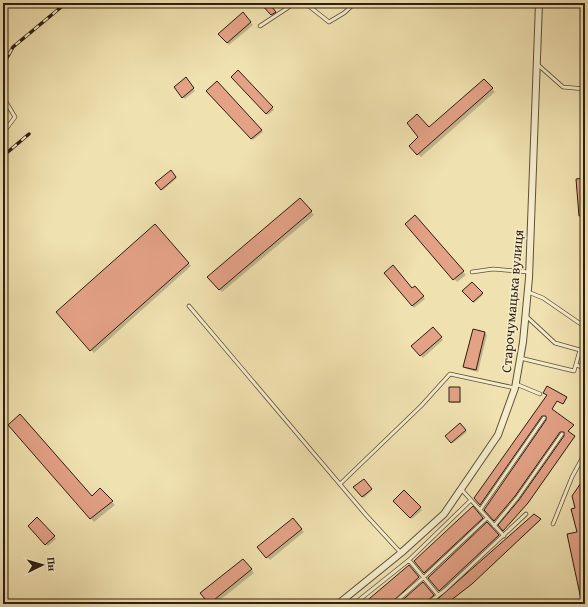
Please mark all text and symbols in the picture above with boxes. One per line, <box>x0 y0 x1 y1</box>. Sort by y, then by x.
street label: Старочумацька вулиця <box>496 229 528 373</box>
north arrow <box>22 545 62 585</box>
text: Пн <box>43 556 61 572</box>

